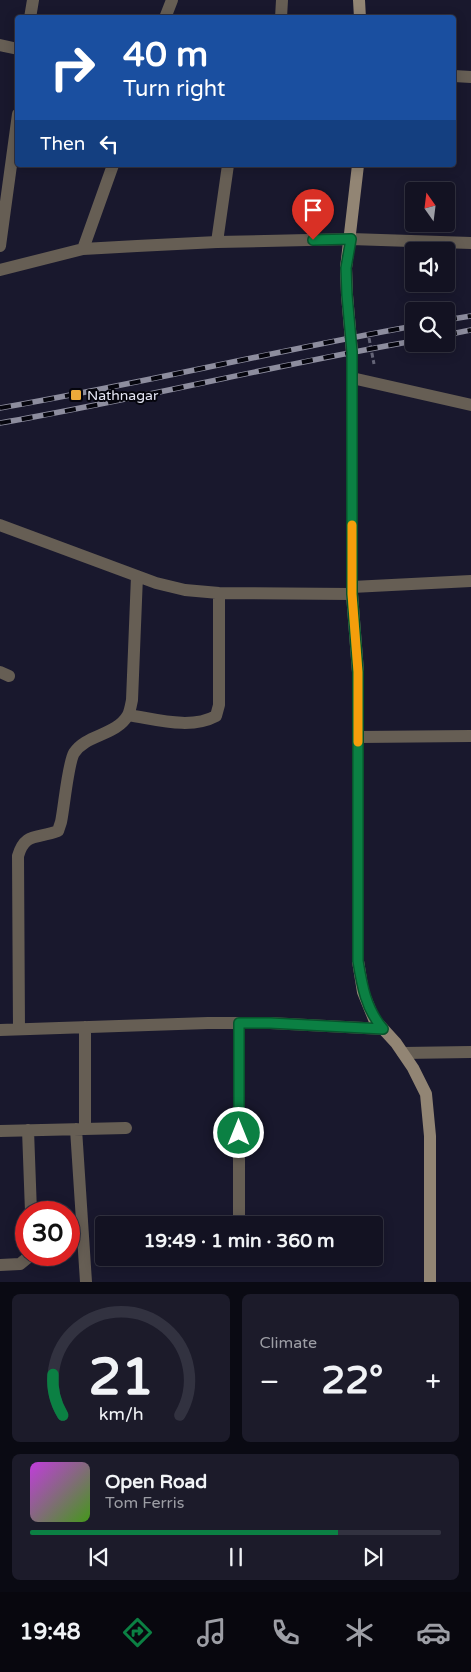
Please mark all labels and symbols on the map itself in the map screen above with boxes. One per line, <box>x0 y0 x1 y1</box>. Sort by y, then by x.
north arrow <box>405 182 455 232</box>
pin <box>292 189 334 240</box>
place label: Nathnagar <box>87 387 159 404</box>
marker: Nathnagar <box>69 388 83 402</box>
position arrow <box>212 1106 264 1158</box>
speed limit sign: 30 <box>15 1201 80 1266</box>

